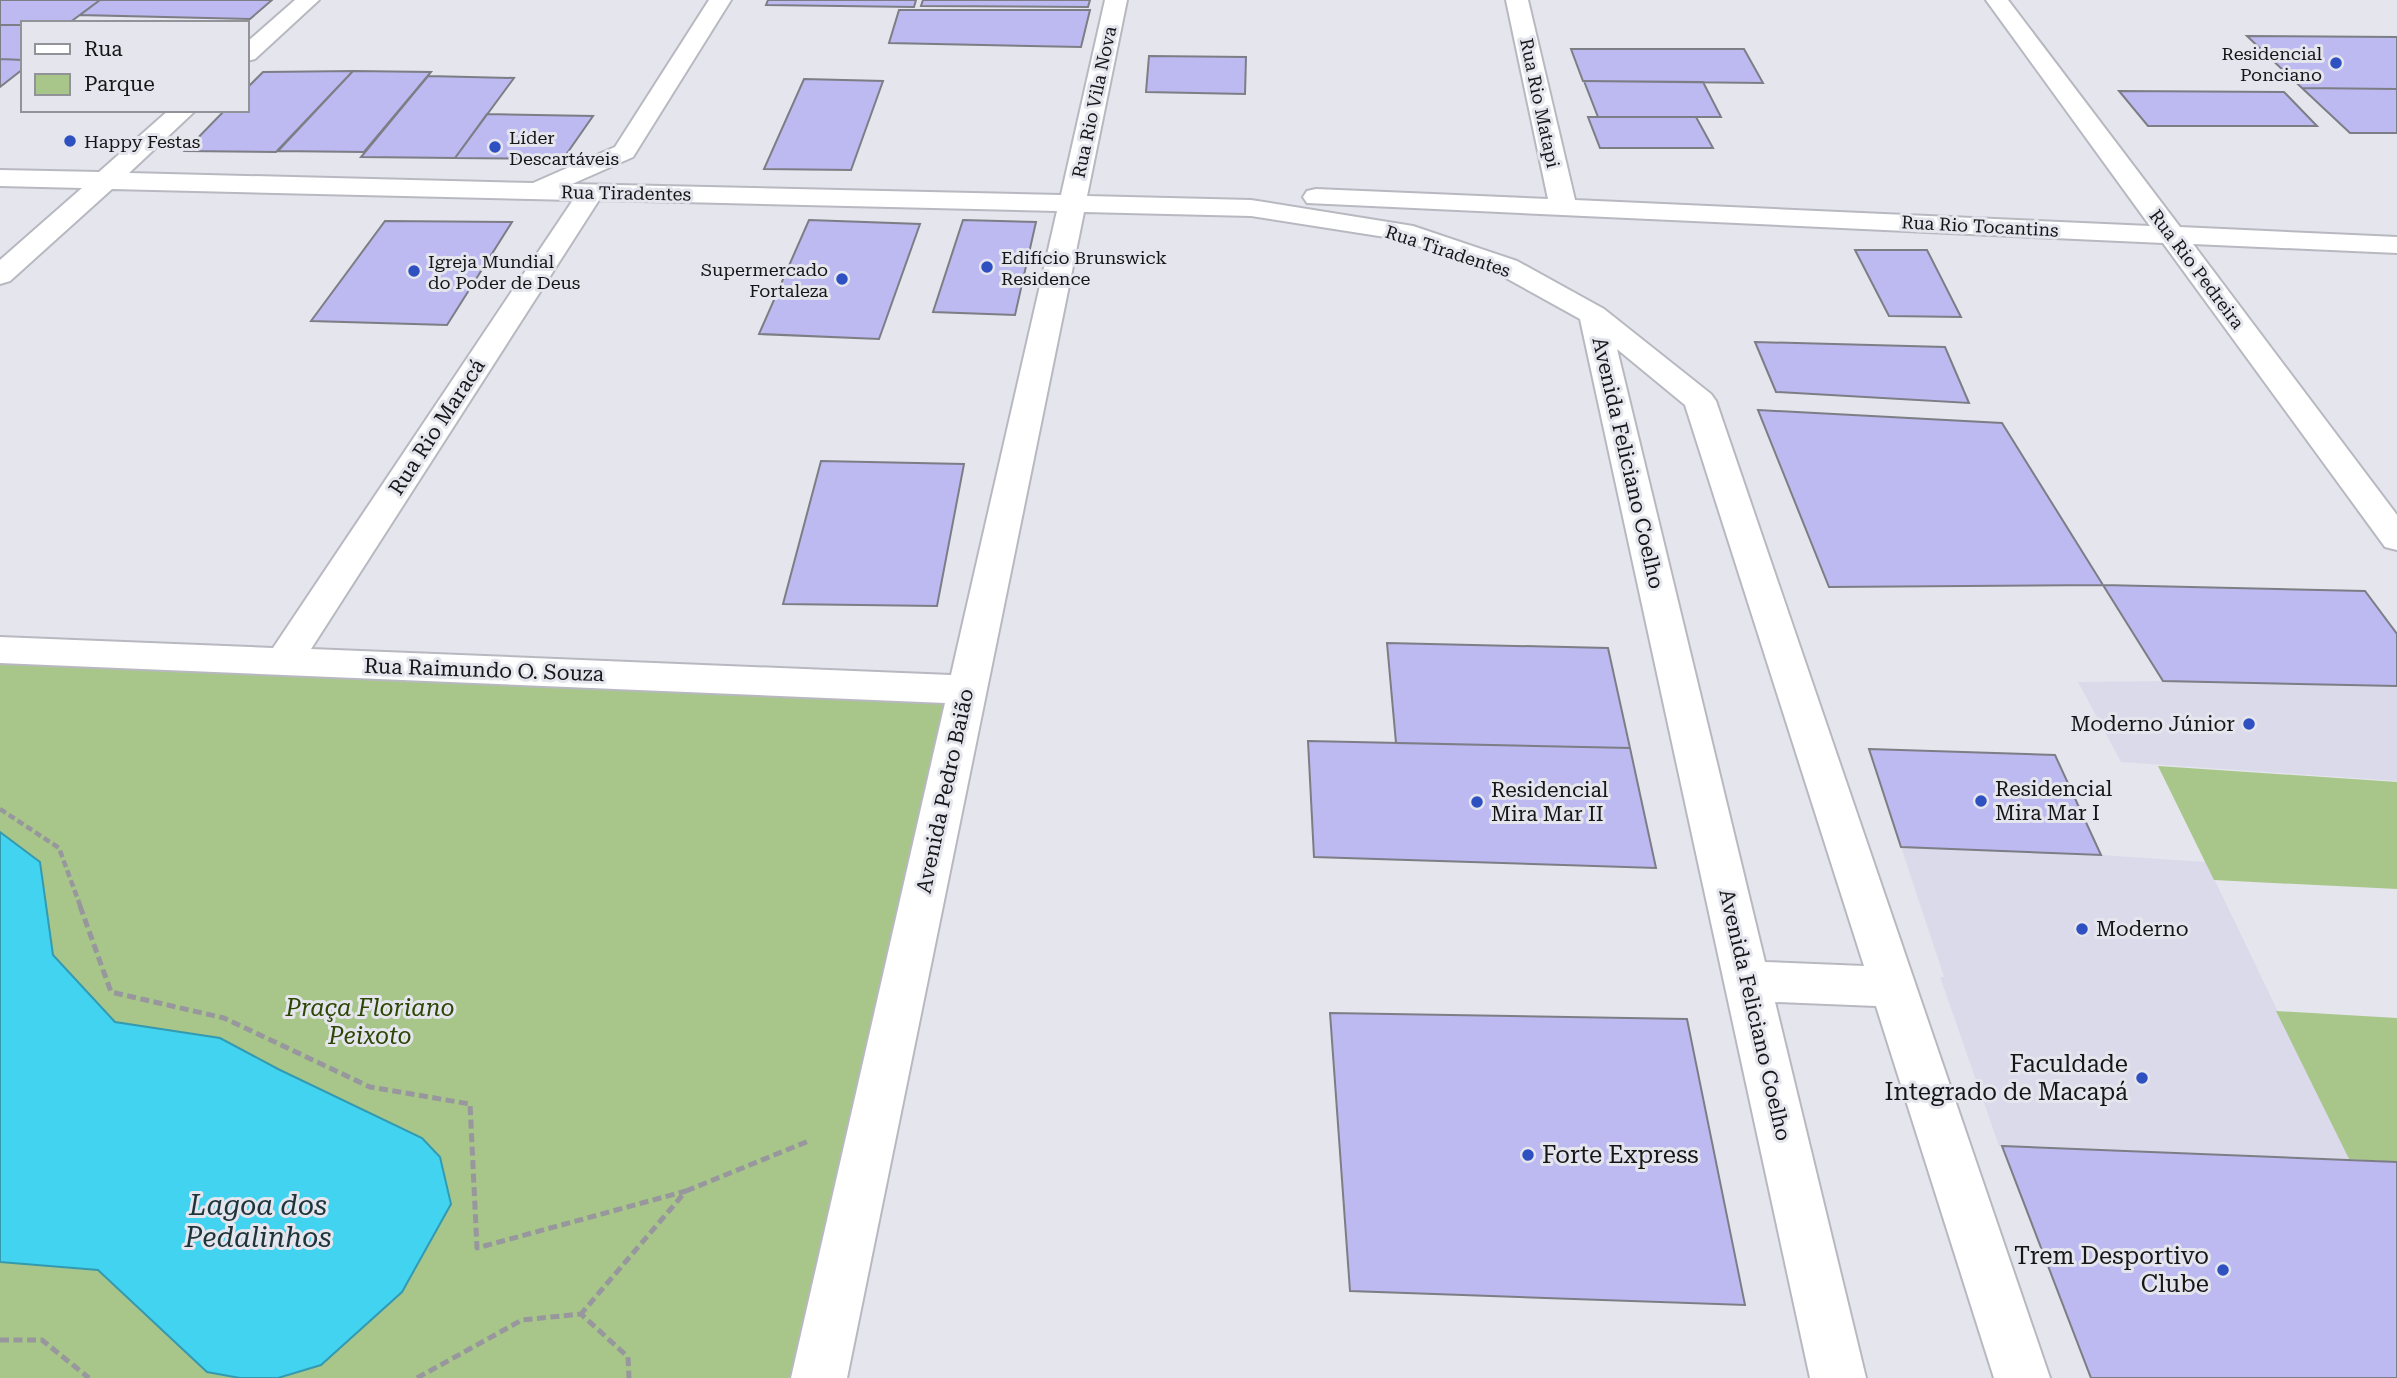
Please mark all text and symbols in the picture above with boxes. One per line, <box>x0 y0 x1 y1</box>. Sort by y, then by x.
legend <box>21 21 248 112</box>
street label: Rua Rio Vila Nova <box>1068 24 1120 180</box>
street label: Rua Rio Matapi <box>1516 36 1564 170</box>
text: Rua <box>84 37 123 61</box>
place label: Residencial Ponciano <box>2221 43 2322 85</box>
marker: Residencial Ponciano <box>2328 55 2344 71</box>
text: Parque <box>84 72 155 96</box>
place label: Líder Descartáveis <box>509 127 619 169</box>
place label: Happy Festas <box>84 131 200 152</box>
marker: Happy Festas <box>62 133 78 149</box>
marker: Líder Descartáveis <box>487 139 503 155</box>
street label: Rua Tiradentes <box>561 181 691 205</box>
street label: Rua Rio Pedreira <box>2145 205 2249 333</box>
street label: Rua Rio Tocantins <box>1901 211 2059 241</box>
street label: Rua Tiradentes <box>1383 221 1513 281</box>
place label: Edifício Brunswick Residence <box>1001 247 1167 289</box>
place label: Igreja Mundial do Poder de Deus <box>428 251 580 293</box>
place label: Supermercado Fortaleza <box>701 259 828 301</box>
marker: Edifício Brunswick Residence <box>979 259 995 275</box>
marker: Igreja Mundial do Poder de Deus <box>406 263 422 279</box>
marker: Supermercado Fortaleza <box>834 271 850 287</box>
street label: Avenida Feliciano Coelho <box>1587 335 1669 591</box>
street label: Rua Rio Maracá <box>384 354 490 500</box>
street label: Rua Raimundo O. Souza <box>364 654 605 686</box>
street label: Avenida Pedro Baião <box>912 686 978 896</box>
place label: Moderno Júnior <box>2071 712 2235 736</box>
marker: Moderno Júnior <box>2241 716 2257 732</box>
place label: Residencial Mira Mar I <box>1995 777 2113 825</box>
place label: Residencial Mira Mar II <box>1491 778 1609 826</box>
marker: Residencial Mira Mar I <box>1973 793 1989 809</box>
marker: Residencial Mira Mar II <box>1469 794 1485 810</box>
street label: Avenida Feliciano Coelho <box>1714 887 1796 1143</box>
place label: Moderno <box>2096 917 2189 941</box>
marker: Moderno <box>2074 921 2090 937</box>
park label: Praça Floriano Peixoto <box>284 994 455 1050</box>
place label: Faculdade Integrado de Macapá <box>1885 1050 2128 1106</box>
marker: Faculdade Integrado de Macapá <box>2134 1070 2150 1086</box>
place label: Forte Express <box>1542 1141 1699 1169</box>
marker: Forte Express <box>1520 1147 1536 1163</box>
water label: Lagoa dos Pedalinhos <box>184 1189 331 1254</box>
place label: Trem Desportivo Clube <box>2014 1242 2209 1298</box>
marker: Trem Desportivo Clube <box>2215 1262 2231 1278</box>

